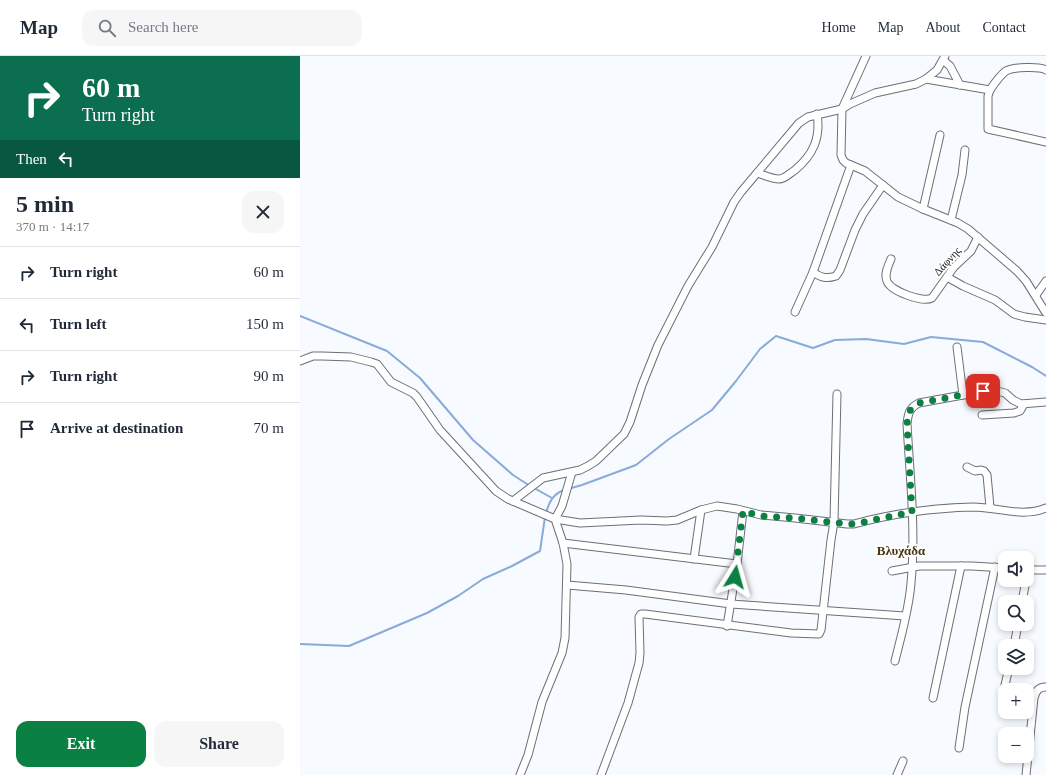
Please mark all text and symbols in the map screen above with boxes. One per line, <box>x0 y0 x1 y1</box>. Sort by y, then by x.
search box <box>82 10 362 46</box>
text: Map <box>20 17 58 38</box>
icon: search <box>96 17 118 39</box>
text: Search here <box>128 19 198 35</box>
text: Home <box>822 20 856 35</box>
text: Map <box>878 20 903 35</box>
text: About <box>925 20 960 35</box>
text: Contact <box>982 20 1026 35</box>
icon: right <box>16 72 68 124</box>
text: 60 m <box>82 72 140 103</box>
text: Turn right <box>82 105 155 125</box>
icon: left <box>55 148 77 170</box>
text: Then <box>16 151 47 167</box>
text: 5 min <box>16 191 74 217</box>
button: close <box>242 191 284 233</box>
text: 370 m · 14:17 <box>16 219 89 234</box>
street label: Δάφνης <box>931 244 963 278</box>
icon: right <box>16 262 38 284</box>
text: Turn right <box>50 264 117 280</box>
text: 60 m <box>254 264 284 280</box>
icon: left <box>16 314 38 336</box>
text: Turn left <box>50 316 107 332</box>
text: 150 m <box>246 316 284 332</box>
icon: right <box>16 366 38 388</box>
text: Turn right <box>50 368 117 384</box>
text: 90 m <box>254 368 284 384</box>
pin <box>966 374 1000 408</box>
icon: arrive <box>972 380 994 402</box>
icon: arrive <box>16 418 38 440</box>
text: Arrive at destination <box>50 420 183 436</box>
text: 70 m <box>254 420 284 436</box>
district label: Βλυχάδα <box>877 543 926 558</box>
map controls <box>998 551 1034 763</box>
button: sound <box>998 551 1034 587</box>
position arrow <box>714 556 756 598</box>
button: search <box>998 595 1034 631</box>
button: layers <box>998 639 1034 675</box>
button: + <box>998 683 1034 719</box>
button: Exit <box>16 721 146 767</box>
button: Share <box>154 721 284 767</box>
button: − <box>998 727 1034 763</box>

